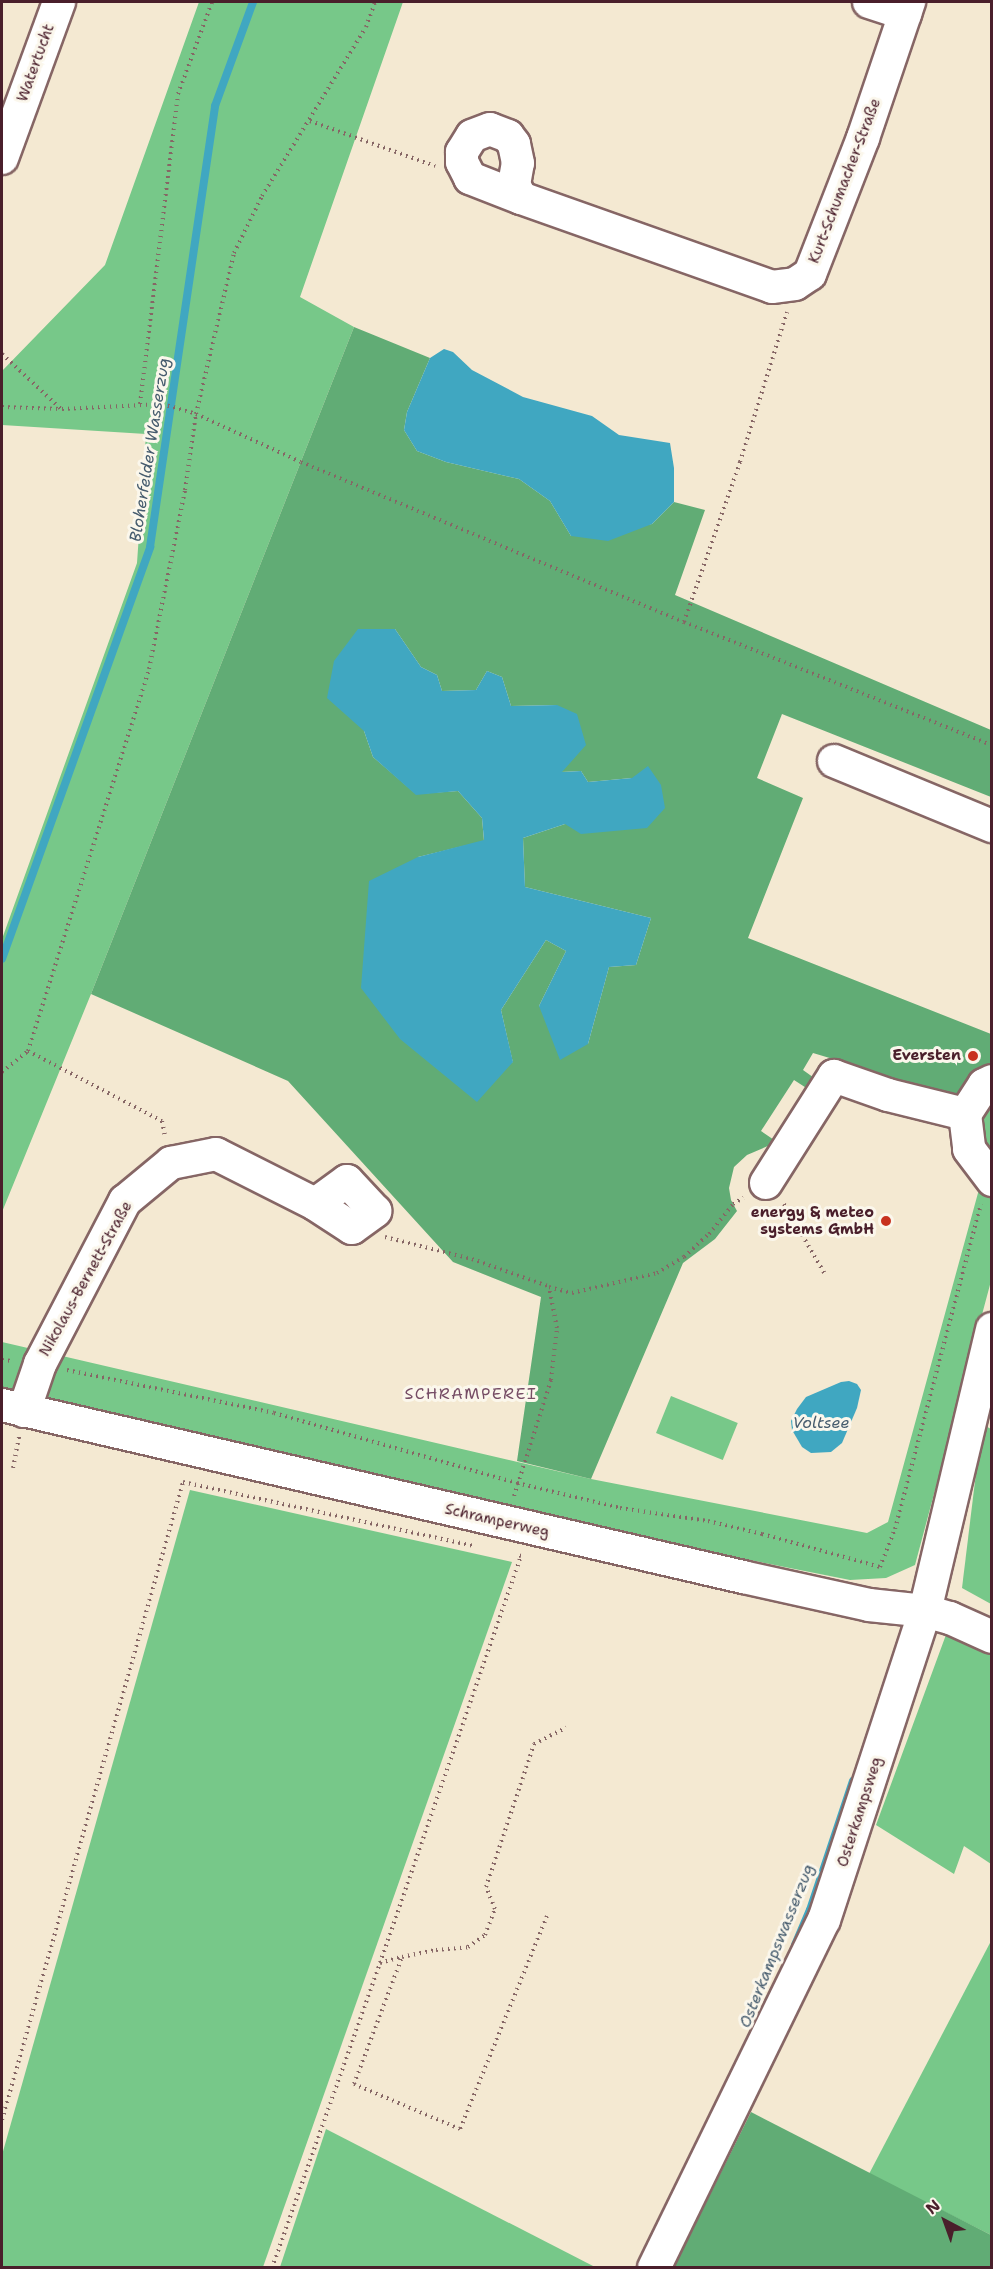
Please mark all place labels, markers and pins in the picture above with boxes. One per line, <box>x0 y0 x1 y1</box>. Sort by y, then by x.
place label: Eversten <box>892 1047 961 1065</box>
marker: Eversten <box>966 1049 980 1063</box>
place label: energy & meteo systems GmbH <box>751 1203 874 1238</box>
marker: energy & meteo systems GmbH <box>879 1214 893 1228</box>

